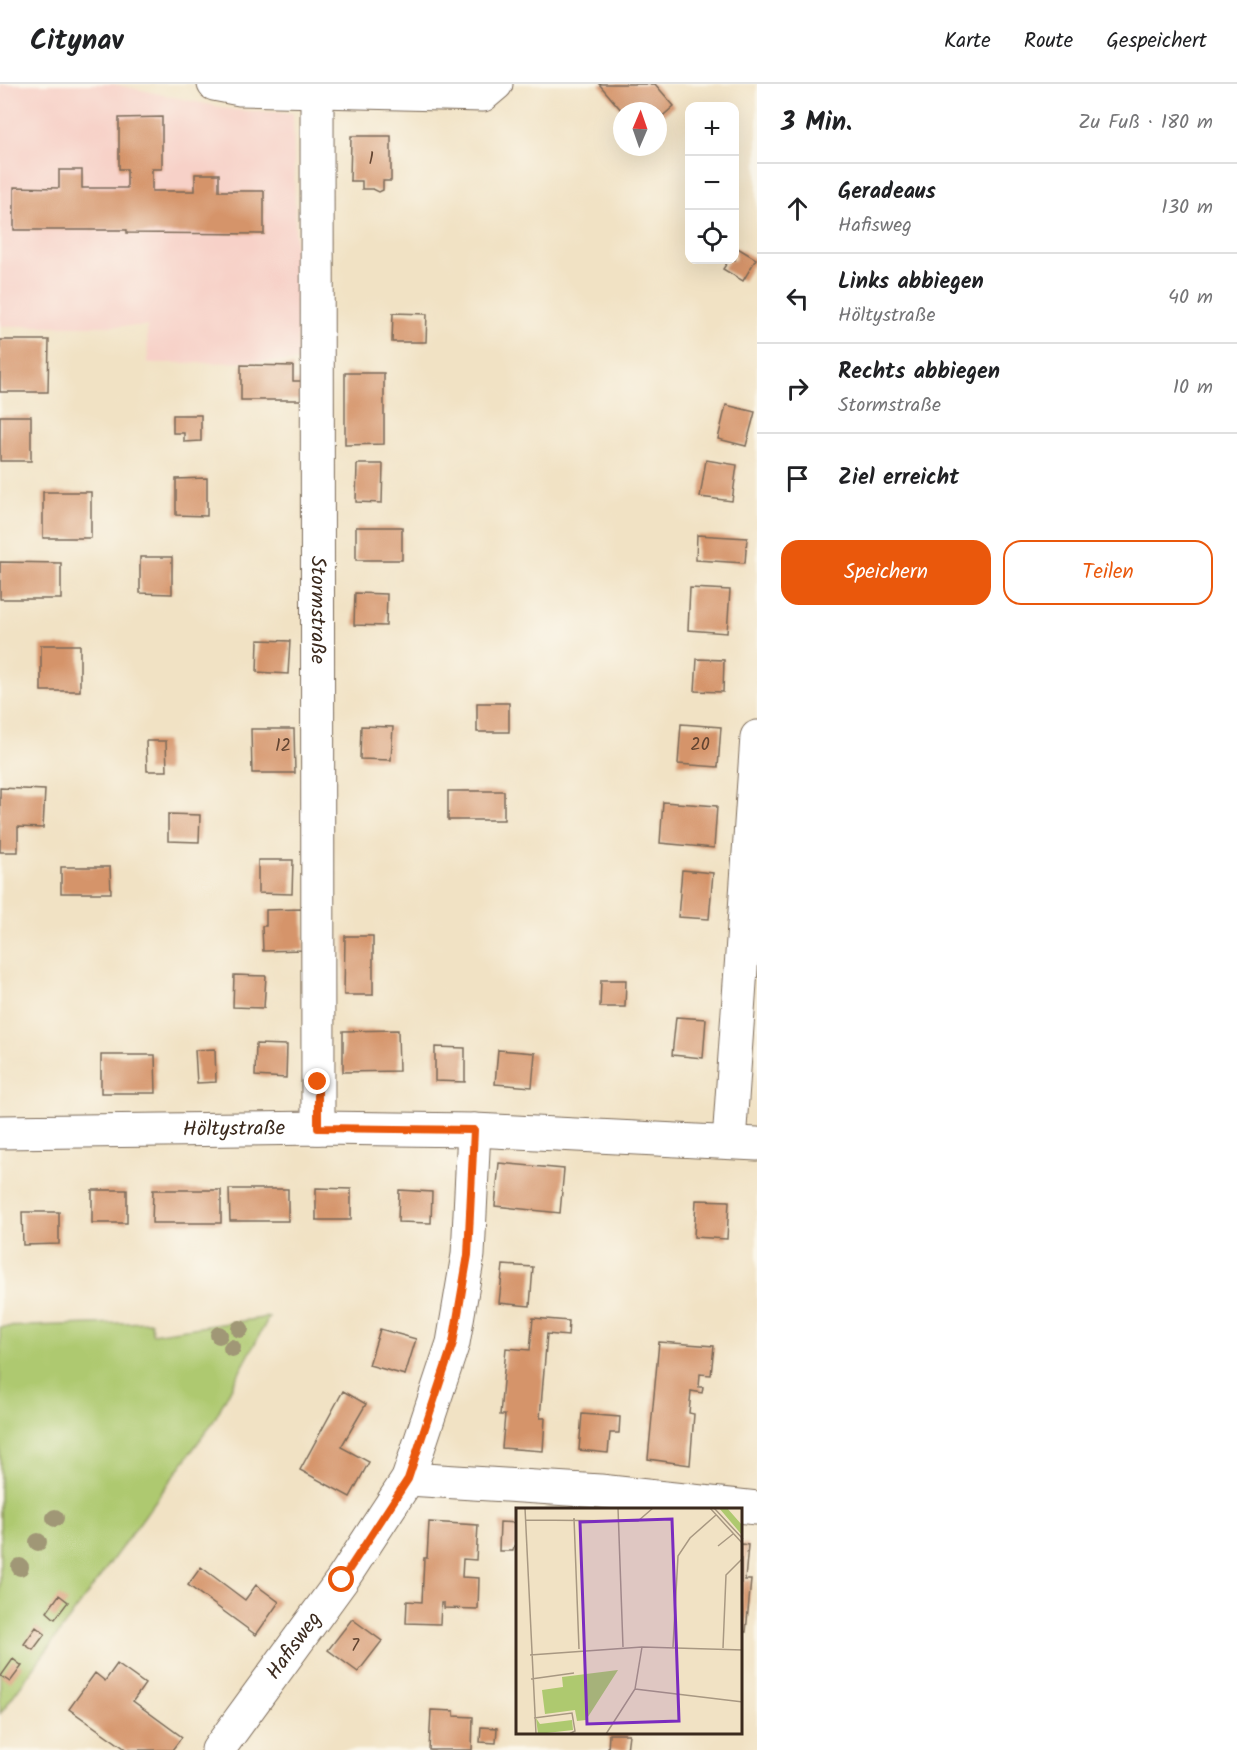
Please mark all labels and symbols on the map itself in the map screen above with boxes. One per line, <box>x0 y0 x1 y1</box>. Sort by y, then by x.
north arrow <box>613 102 667 156</box>
house number: 1 <box>368 145 374 174</box>
street label: Stormstraße <box>301 556 334 665</box>
house number: 20 <box>690 731 710 760</box>
house number: 12 <box>275 732 291 761</box>
route end <box>304 1068 330 1094</box>
street label: Höltystraße <box>183 1112 286 1146</box>
inset map <box>516 1508 742 1735</box>
route start <box>328 1566 354 1592</box>
street label: Hafisweg <box>258 1605 330 1687</box>
house number: 7 <box>351 1632 360 1661</box>

